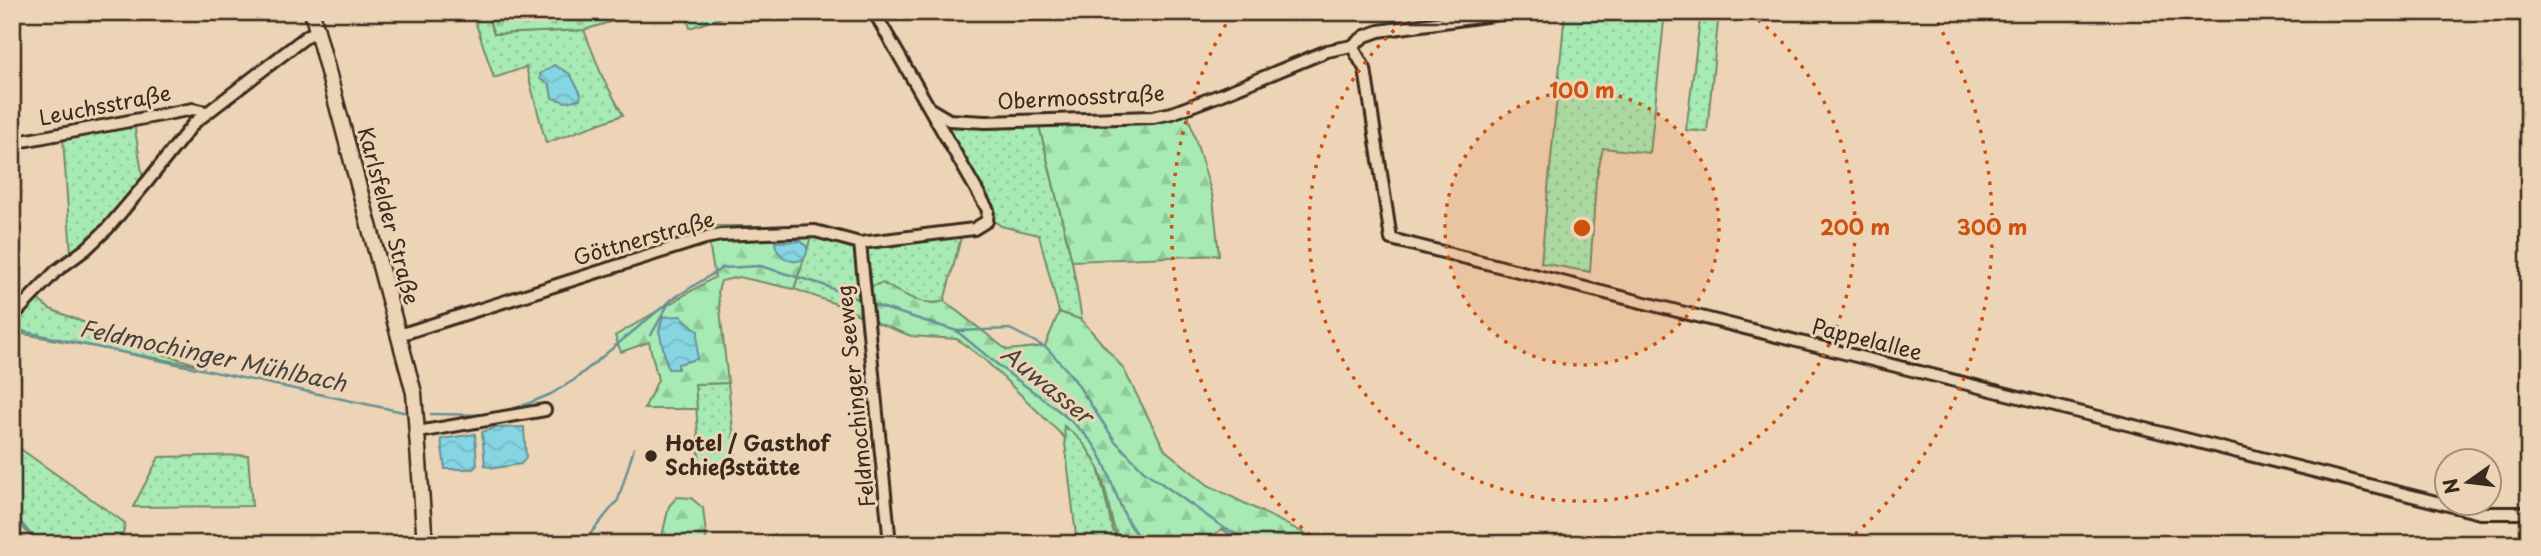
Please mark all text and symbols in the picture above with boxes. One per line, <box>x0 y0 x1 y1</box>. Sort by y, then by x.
text: 100 m <box>1549 73 1615 105</box>
street label: Leuchsstraße <box>36 76 173 133</box>
street label: Obermoosstraße <box>996 76 1165 116</box>
street label: Karlsfelder Straße <box>351 123 429 308</box>
street label: Göttnerstraße <box>569 202 718 272</box>
text: 200 m <box>1820 210 1890 242</box>
text: 300 m <box>1957 210 2027 242</box>
centre of rings <box>1570 216 1594 240</box>
street label: Feldmochinger Seeweg <box>826 283 882 509</box>
water label: Feldmochinger Mühlbach <box>77 309 350 400</box>
street label: Pappelallee <box>1809 309 1926 367</box>
water label: Auwasser <box>994 336 1104 434</box>
place label: Hotel / Gasthof Schießstätte <box>665 426 832 482</box>
marker: Hotel / Gasthof Schießstätte <box>643 448 659 464</box>
north arrow <box>2432 448 2502 518</box>
text: N <box>2435 476 2466 497</box>

